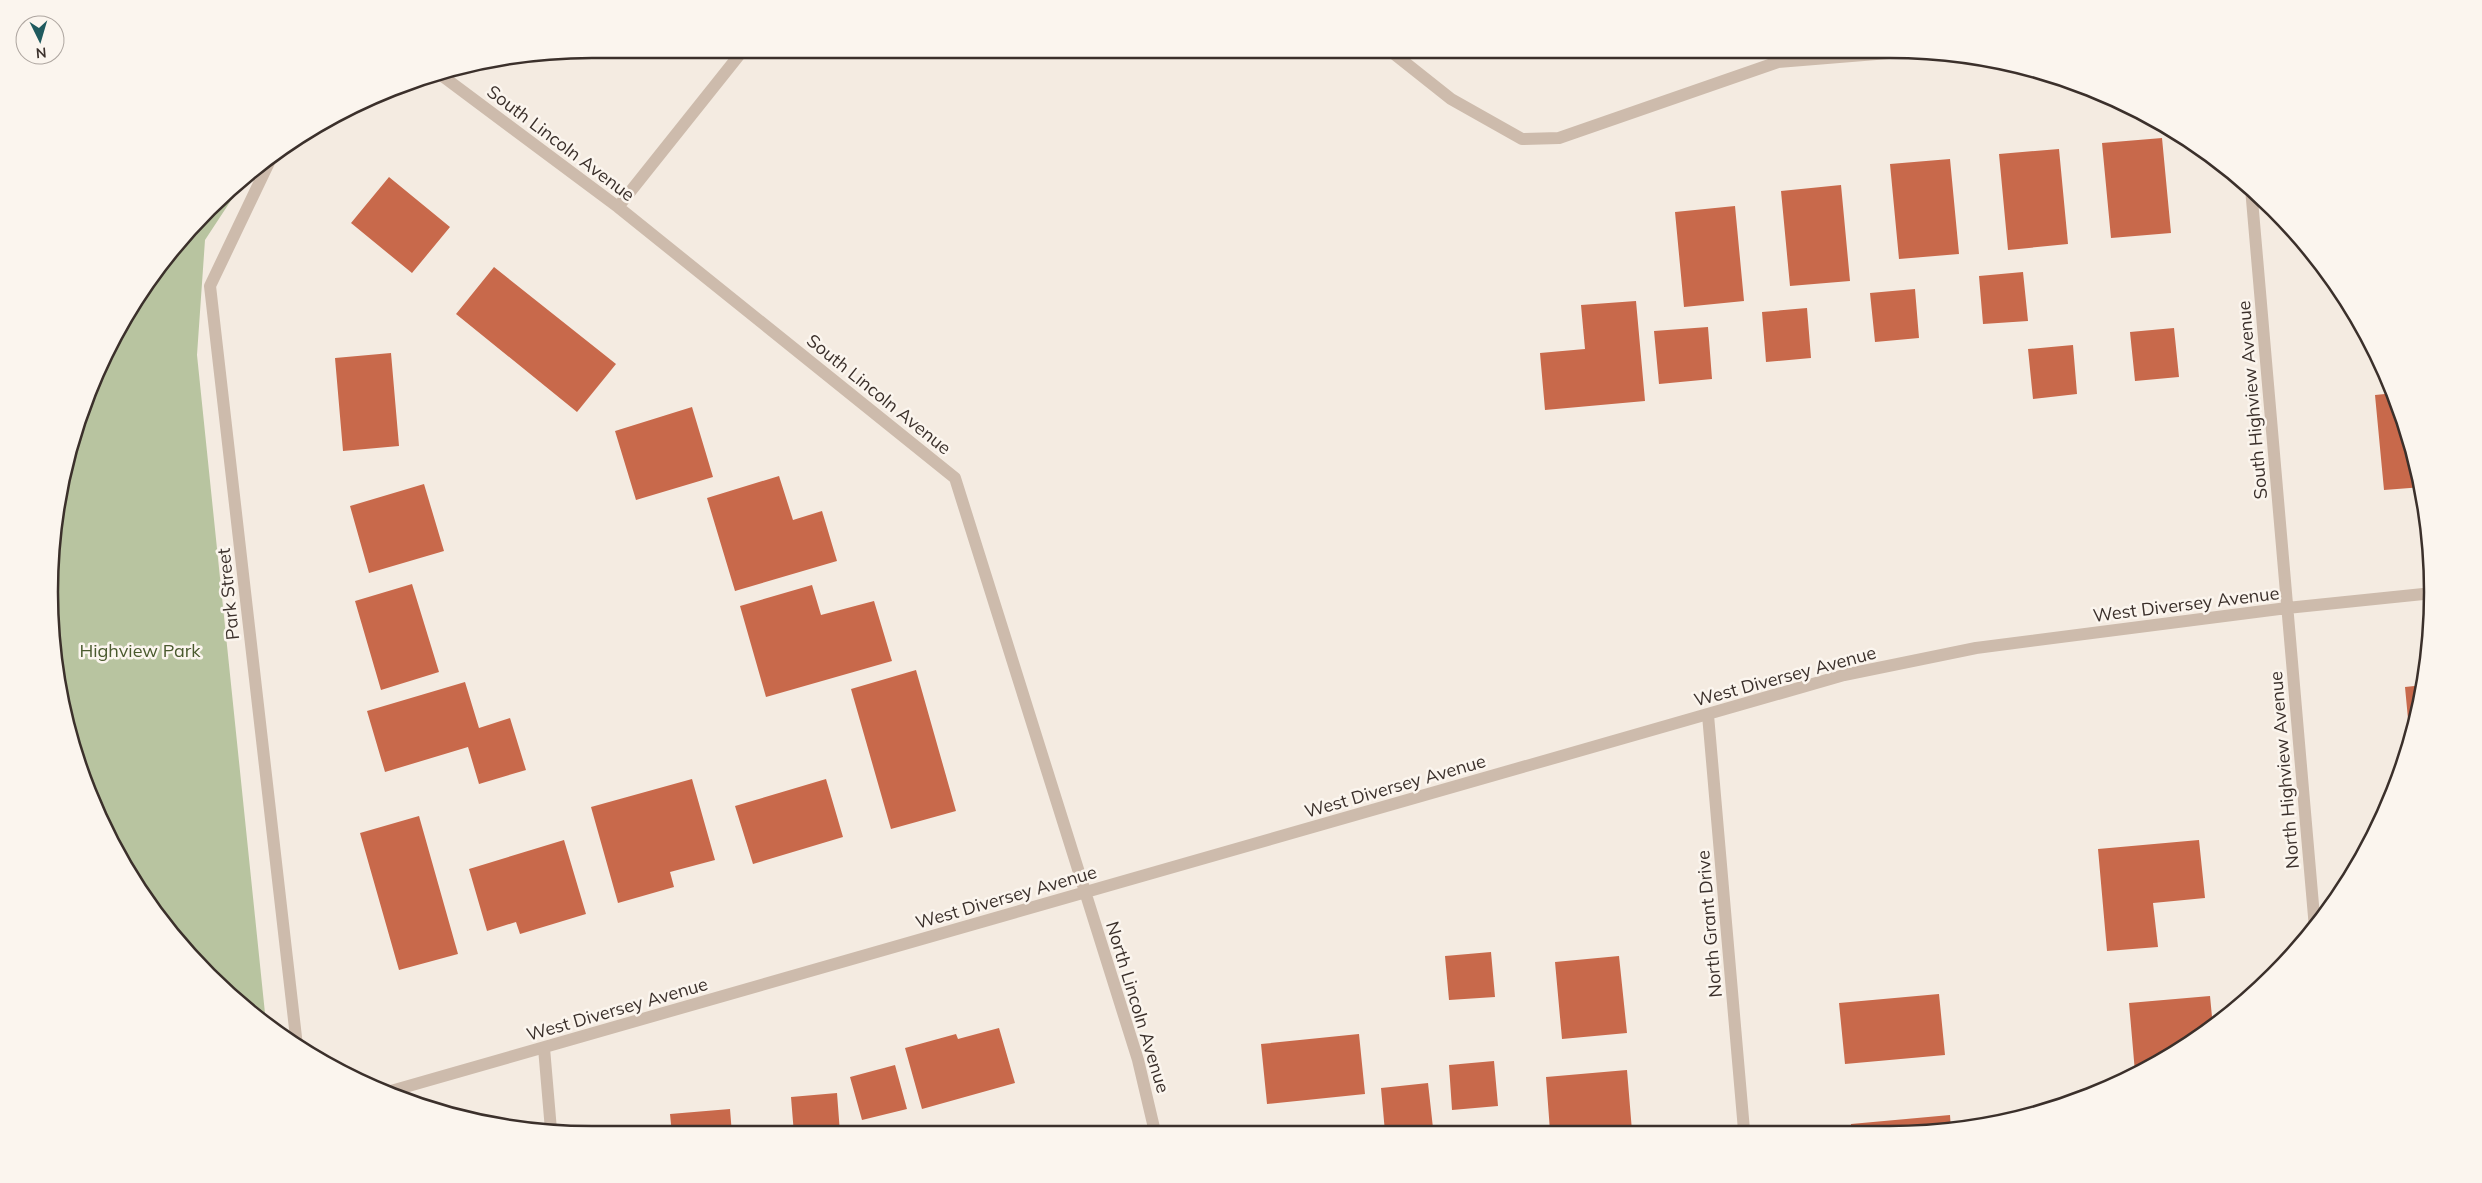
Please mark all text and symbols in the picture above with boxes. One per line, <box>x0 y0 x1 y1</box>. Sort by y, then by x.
north arrow <box>15 15 65 65</box>
text: N <box>35 44 47 62</box>
street label: South Lincoln Avenue <box>482 80 640 206</box>
street label: South Highview Avenue <box>2232 300 2272 500</box>
street label: South Lincoln Avenue <box>802 329 956 459</box>
street label: Park Street <box>212 547 244 641</box>
street label: West Diversey Avenue <box>2092 581 2280 627</box>
park label: Highview Park <box>79 639 201 662</box>
street label: West Diversey Avenue <box>1691 641 1879 711</box>
street label: North Highview Avenue <box>2264 670 2304 870</box>
street label: West Diversey Avenue <box>1302 749 1488 823</box>
street label: North Grant Drive <box>1691 849 1727 999</box>
street label: West Diversey Avenue <box>913 860 1099 934</box>
street label: North Lincoln Avenue <box>1101 918 1175 1096</box>
street label: West Diversey Avenue <box>524 972 710 1046</box>

